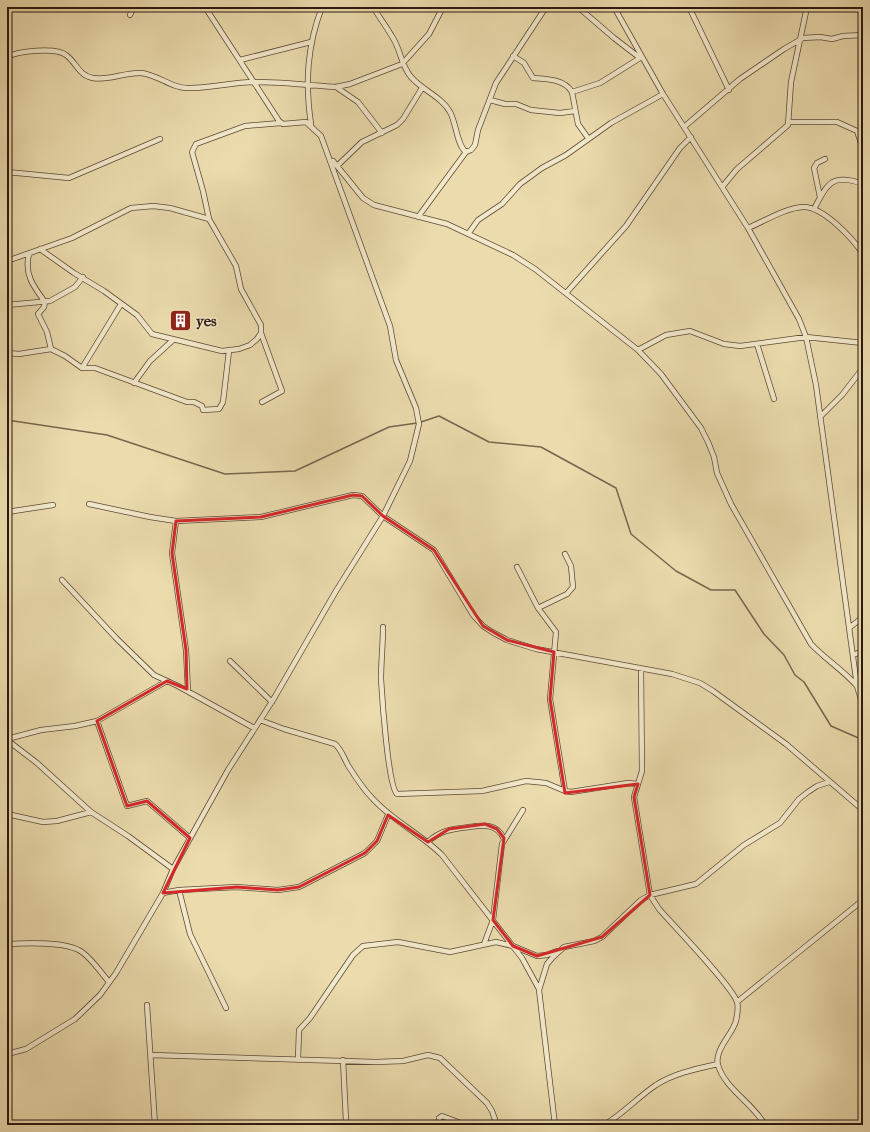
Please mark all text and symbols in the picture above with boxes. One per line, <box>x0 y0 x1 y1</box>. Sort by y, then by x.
building icon: yes <box>168 308 194 334</box>
place label: yes <box>196 312 217 330</box>

